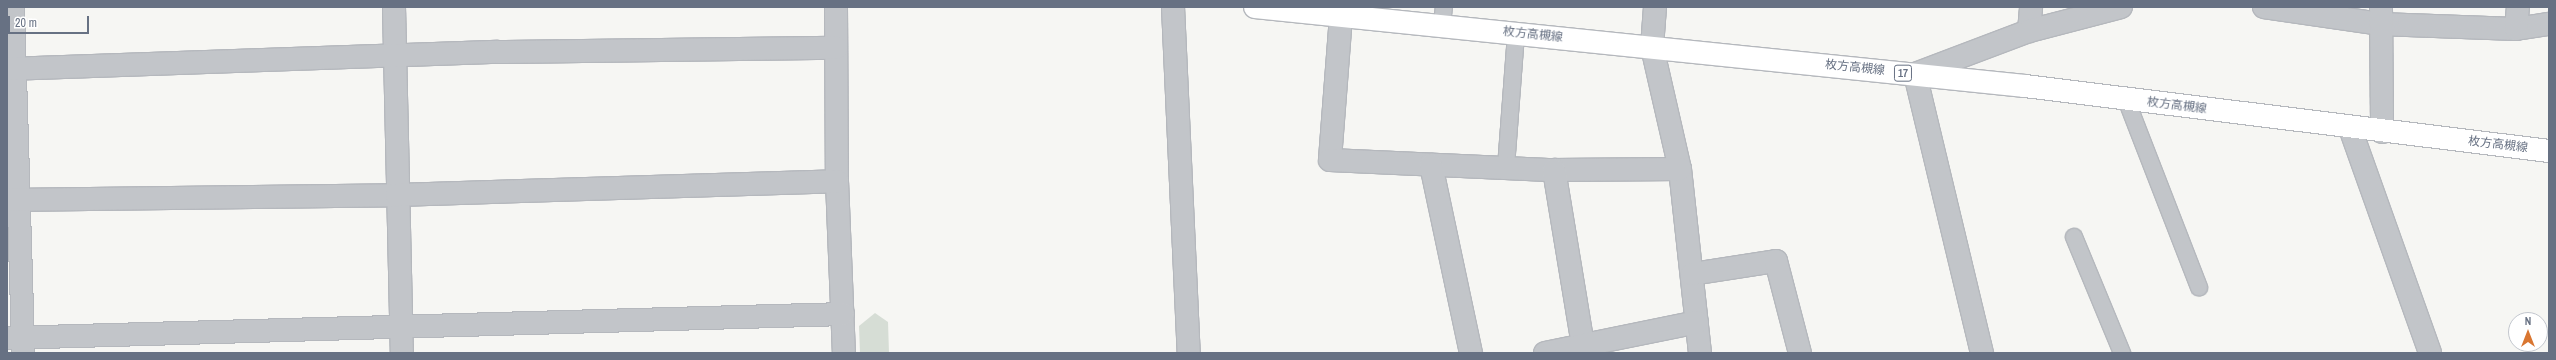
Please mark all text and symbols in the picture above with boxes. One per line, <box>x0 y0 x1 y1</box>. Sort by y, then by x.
scale bar <box>10 8 91 34</box>
text: 20 m <box>15 15 37 31</box>
street label: 枚方高槻線 <box>1502 25 1564 45</box>
street label: 枚方高槻線 <box>1824 58 1886 78</box>
road number: 17 <box>1893 64 1913 82</box>
street label: 枚方高槻線 <box>2146 95 2208 117</box>
street label: 枚方高槻線 <box>2467 134 2529 156</box>
north arrow <box>2508 312 2548 352</box>
text: N <box>2525 314 2531 328</box>

